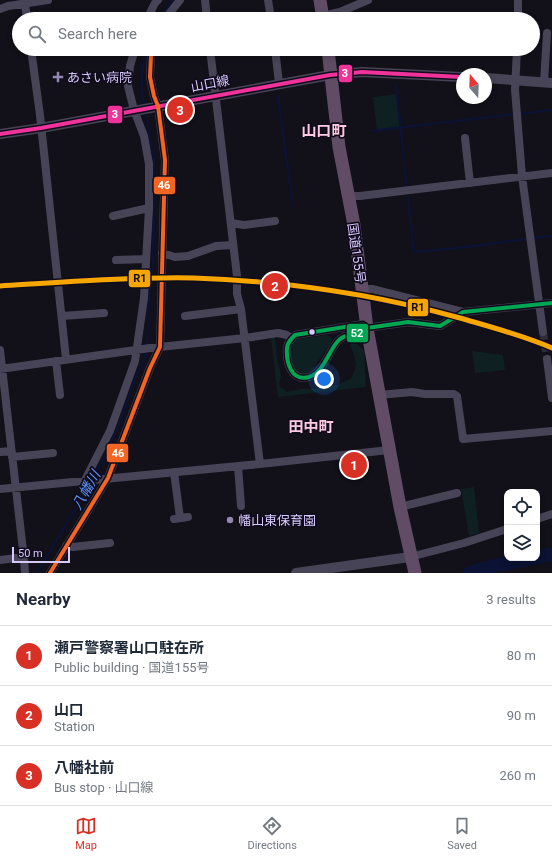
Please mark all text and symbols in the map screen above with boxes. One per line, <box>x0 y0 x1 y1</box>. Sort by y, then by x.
search box <box>12 12 540 56</box>
icon: search <box>26 23 48 45</box>
text: Search here <box>58 25 137 43</box>
line badge: 3 <box>338 64 353 83</box>
text: 3 <box>342 67 348 80</box>
north arrow <box>456 68 492 104</box>
place label: あさい病院 <box>67 70 132 85</box>
marker: あさい病院 <box>52 71 64 83</box>
street label: 山口線 <box>190 72 231 95</box>
pin: 3 <box>167 95 193 125</box>
line badge: 3 <box>107 105 123 124</box>
text: 3 <box>112 108 118 121</box>
district label: 山口町 <box>301 122 347 140</box>
line badge: 46 <box>153 176 176 195</box>
text: 46 <box>158 179 170 192</box>
street label: 国道155号 <box>345 222 368 284</box>
line badge: R1 <box>128 269 151 288</box>
pin: 2 <box>262 271 288 301</box>
text: R1 <box>133 272 147 285</box>
line badge: R1 <box>407 298 429 317</box>
text: R1 <box>411 301 425 314</box>
line badge: 52 <box>346 323 369 343</box>
unlabelled marker <box>307 327 317 337</box>
text: 52 <box>351 327 363 340</box>
your location <box>314 369 334 389</box>
district label: 田中町 <box>288 418 334 436</box>
line badge: 46 <box>106 443 129 463</box>
text: 46 <box>112 447 124 460</box>
pin: 1 <box>341 450 367 480</box>
water label: 八幡川 <box>69 466 104 512</box>
map controls <box>504 489 540 561</box>
button: locate <box>504 489 540 525</box>
place label: 幡山東保育園 <box>238 513 316 528</box>
marker: 幡山東保育園 <box>225 515 235 525</box>
button: layers <box>504 525 540 561</box>
scale bar <box>12 545 70 564</box>
text: 50 m <box>18 547 43 560</box>
text: Nearby <box>16 589 71 609</box>
text: 3 results <box>486 592 536 607</box>
text: 瀬戸警察署山口駐在所 <box>54 639 204 657</box>
text: 1 <box>25 648 33 663</box>
text: 80 m <box>507 648 536 663</box>
text: Public building · 国道155号 <box>54 660 210 675</box>
text: 山口 <box>54 701 84 719</box>
text: 2 <box>25 708 33 723</box>
text: 90 m <box>507 708 536 723</box>
text: Station <box>54 719 95 734</box>
text: 八幡社前 <box>54 759 114 777</box>
text: 3 <box>25 768 33 783</box>
text: 260 m <box>499 768 536 783</box>
text: Bus stop · 山口線 <box>54 780 154 795</box>
tab: Map <box>75 815 97 852</box>
tab: Directions <box>247 815 297 852</box>
tab: Saved <box>447 815 477 852</box>

